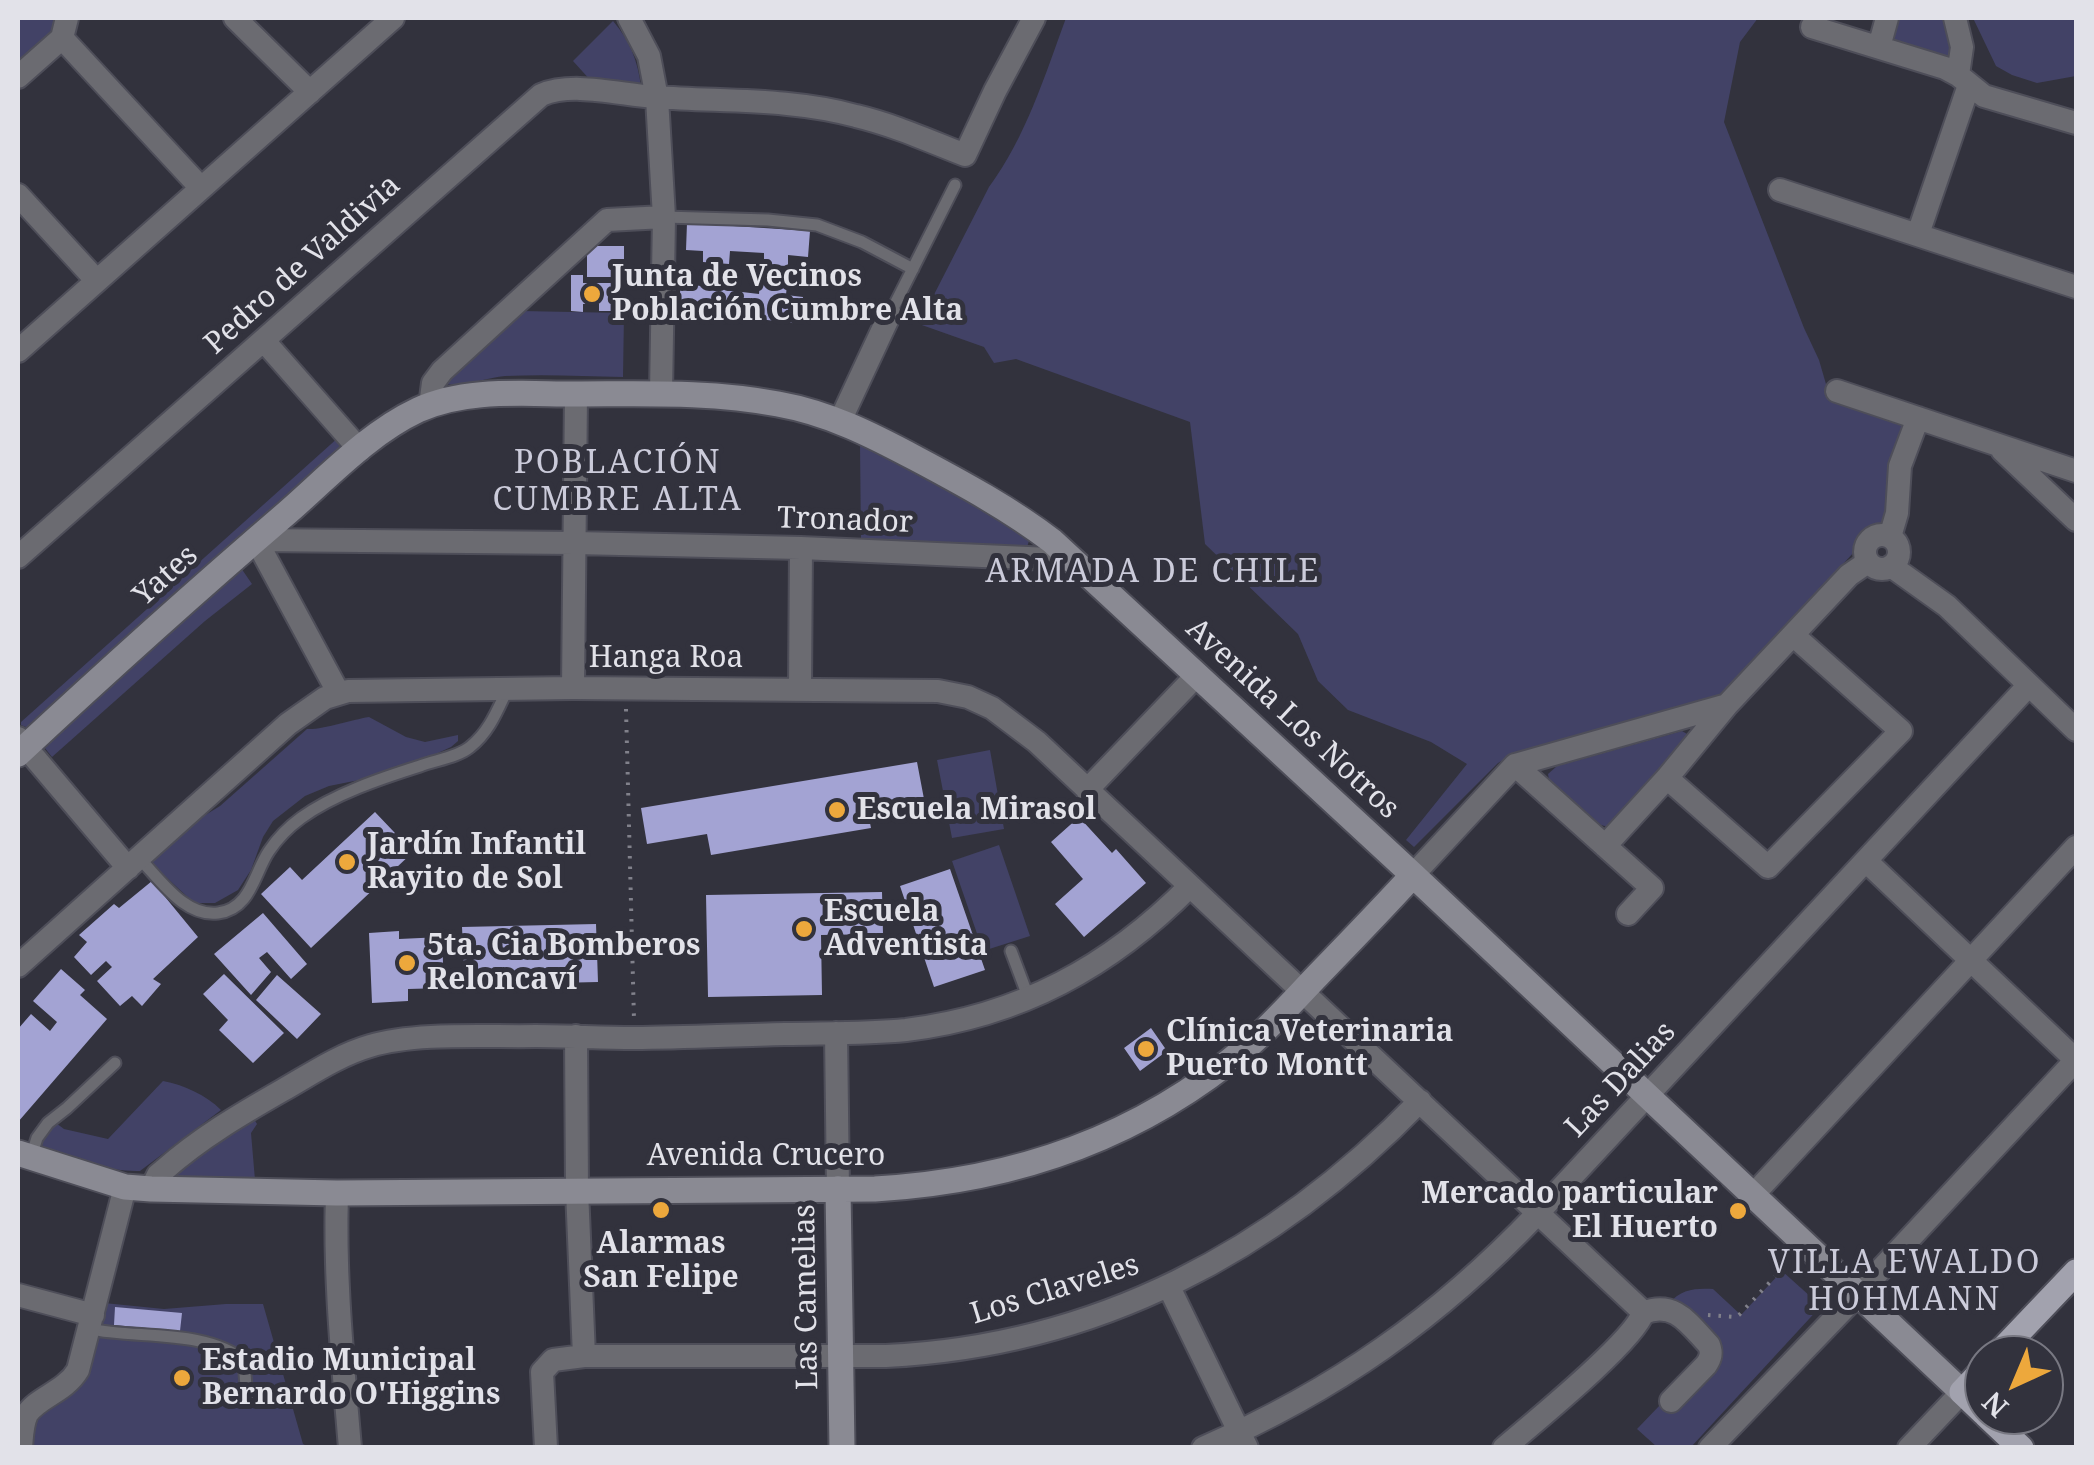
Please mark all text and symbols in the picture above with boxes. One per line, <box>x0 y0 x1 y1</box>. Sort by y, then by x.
street label: Pedro de Valdivia <box>198 168 408 362</box>
place label: Junta de Vecinos Población Cumbre Alta <box>612 259 963 330</box>
marker: Junta de Vecinos Población Cumbre Alta <box>581 283 603 305</box>
district label: POBLACIÓN CUMBRE ALTA <box>493 445 743 520</box>
street label: Tronador <box>776 501 914 541</box>
street label: Yates <box>126 538 206 614</box>
district label: ARMADA DE CHILE <box>985 554 1321 592</box>
street label: Avenida Los Notros <box>1178 611 1406 827</box>
street label: Hanga Roa <box>589 640 743 676</box>
place label: Escuela Mirasol <box>857 792 1096 828</box>
marker: Escuela Mirasol <box>826 799 848 821</box>
place label: Jardín Infantil Rayito de Sol <box>367 827 586 898</box>
marker: Jardín Infantil Rayito de Sol <box>336 851 358 873</box>
place label: Escuela Adventista <box>824 894 988 964</box>
marker: Escuela Adventista <box>793 918 815 940</box>
place label: 5ta. Cia Bomberos Reloncaví <box>427 928 700 998</box>
marker: 5ta. Cia Bomberos Reloncaví <box>396 952 418 974</box>
place label: Clínica Veterinaria Puerto Montt <box>1166 1014 1453 1084</box>
street label: Las Dalias <box>1558 1015 1684 1145</box>
marker: Clínica Veterinaria Puerto Montt <box>1135 1038 1157 1060</box>
street label: Avenida Crucero <box>647 1138 885 1174</box>
place label: Mercado particular El Huerto <box>1421 1176 1718 1246</box>
marker: Alarmas San Felipe <box>650 1199 672 1221</box>
marker: Mercado particular El Huerto <box>1727 1200 1749 1222</box>
street label: Las Camelias <box>787 1204 827 1390</box>
place label: Alarmas San Felipe <box>583 1226 739 1296</box>
district label: VILLA EWALDO HOHMANN <box>1768 1245 2042 1320</box>
street label: Los Claveles <box>966 1247 1144 1333</box>
north arrow <box>1964 1335 2064 1435</box>
place label: Estadio Municipal Bernardo O'Higgins <box>202 1343 500 1414</box>
marker: Estadio Municipal Bernardo O'Higgins <box>171 1367 193 1389</box>
text: N <box>1973 1384 2016 1426</box>

